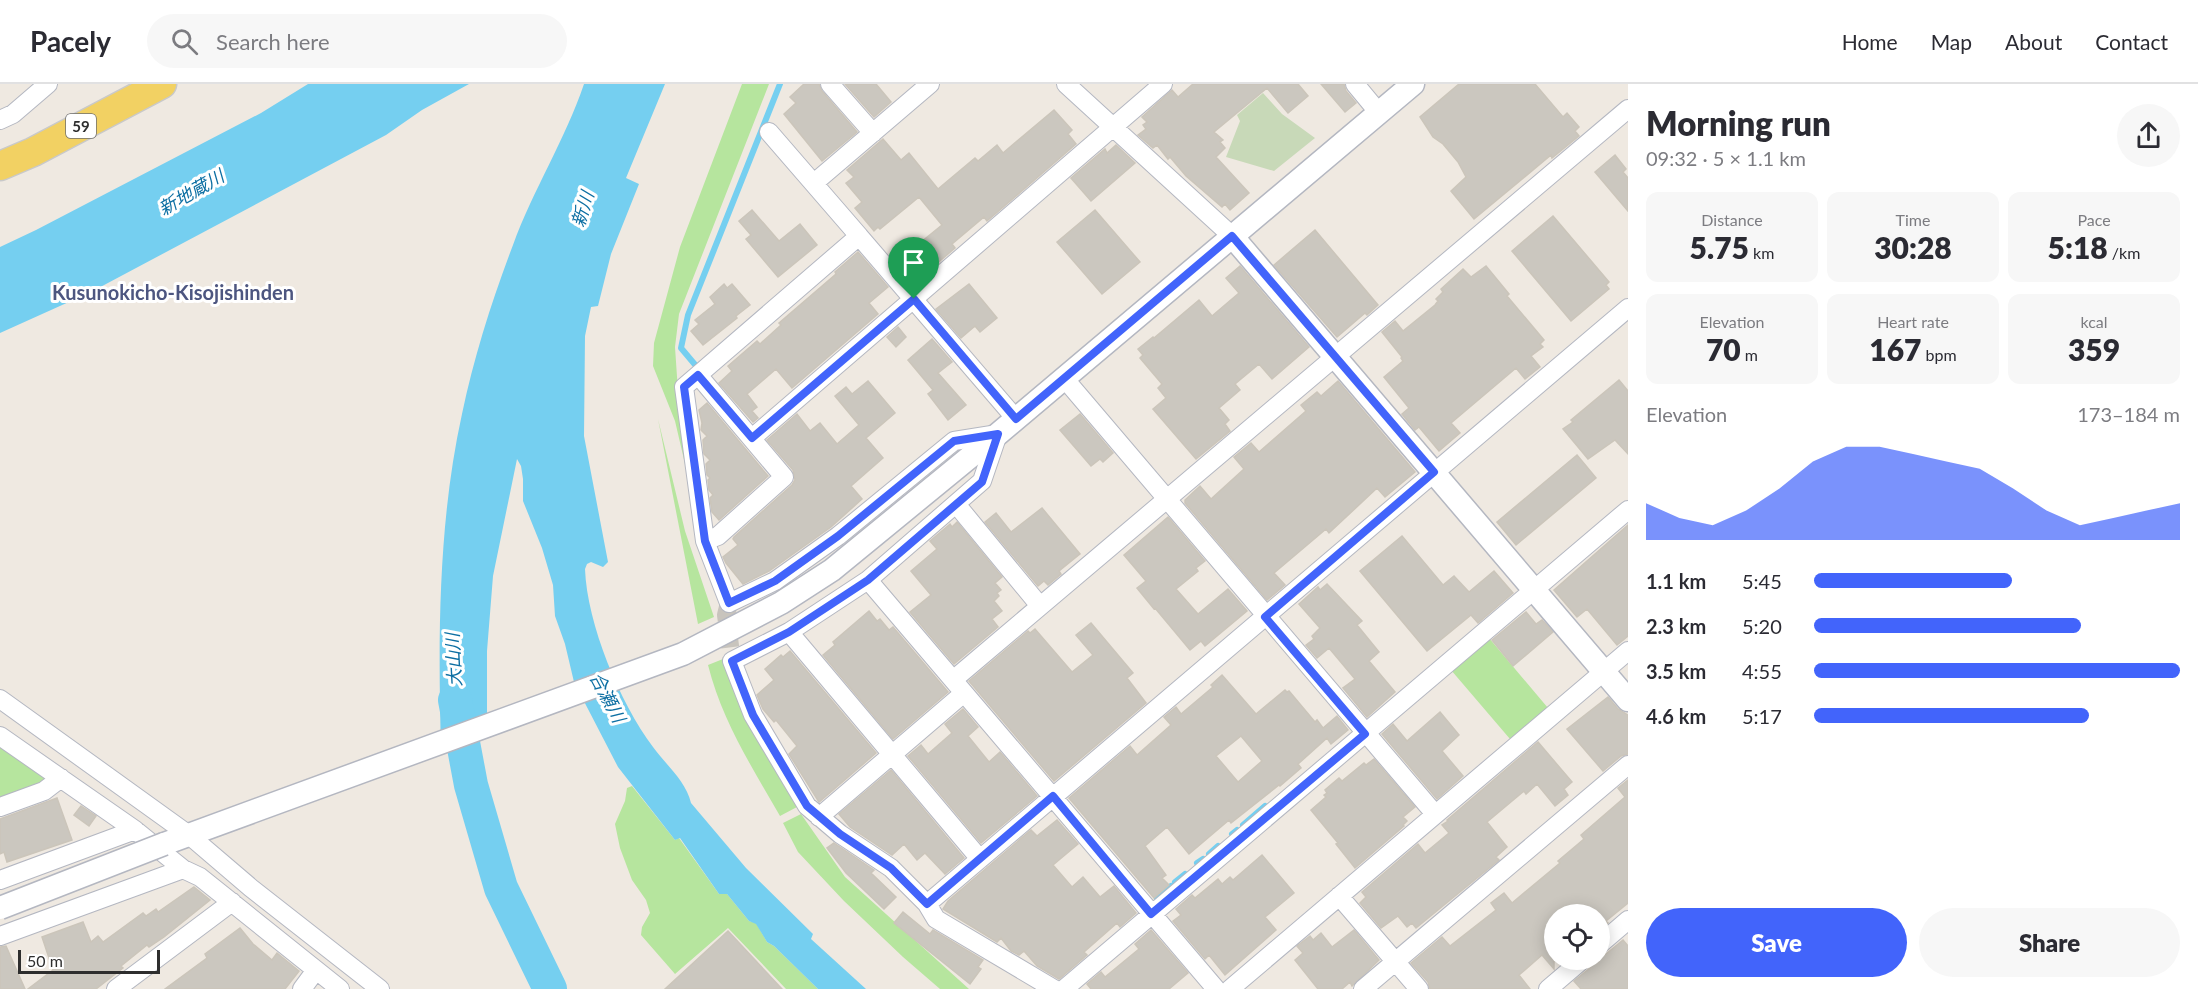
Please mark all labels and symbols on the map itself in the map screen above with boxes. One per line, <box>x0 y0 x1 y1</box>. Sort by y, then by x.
road number: 59 <box>66 114 96 138</box>
water label: 新地蔵川 <box>154 163 229 220</box>
water label: 新川 <box>566 187 598 229</box>
pin <box>888 237 939 299</box>
district label: Kusunokicho-Kisojishinden <box>52 280 294 304</box>
water label: 大山川 <box>440 630 465 688</box>
water label: 合瀬川 <box>586 668 631 728</box>
scale bar <box>18 947 160 974</box>

